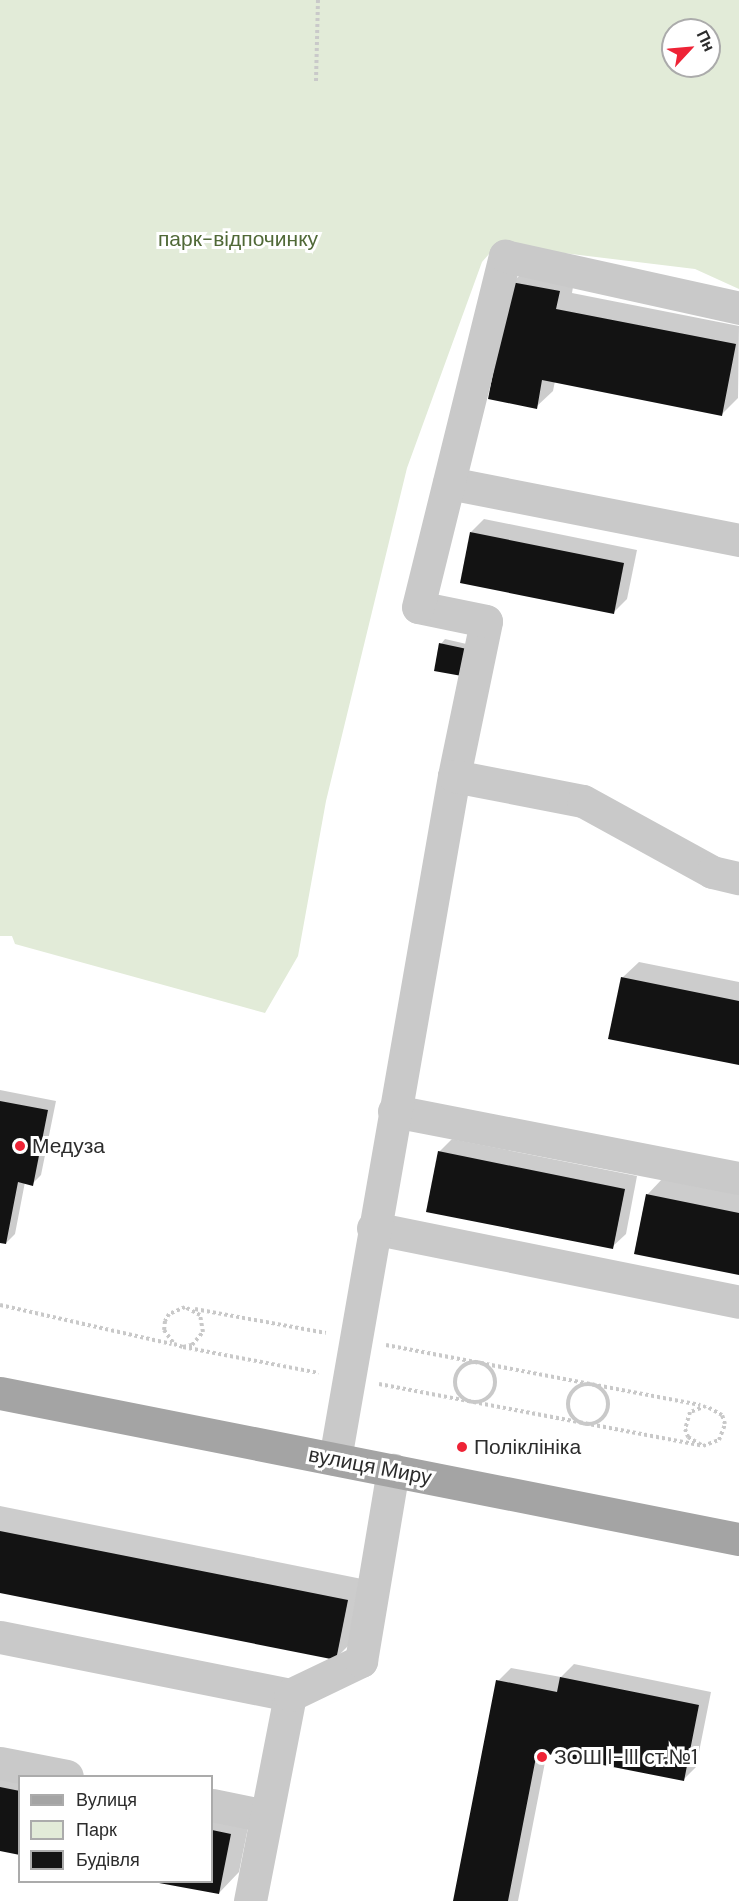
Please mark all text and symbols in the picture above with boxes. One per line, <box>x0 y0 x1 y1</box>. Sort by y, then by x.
north arrow <box>661 18 721 78</box>
text: Пн <box>692 27 720 55</box>
park label: парк-відпочинку <box>158 226 318 252</box>
place label: Медуза <box>32 1133 105 1159</box>
marker: Медуза <box>13 1139 27 1153</box>
place label: Поліклініка <box>474 1434 581 1460</box>
marker: Поліклініка <box>455 1440 469 1454</box>
street label: вулиця Миру <box>306 1442 434 1490</box>
place label: ЗОШ I-III ст.№1 <box>554 1744 698 1770</box>
marker: ЗОШ I-III ст.№1 <box>535 1750 549 1764</box>
legend <box>18 1775 213 1883</box>
text: Вулиця <box>76 1788 137 1812</box>
text: Парк <box>76 1818 117 1842</box>
text: Будівля <box>76 1848 140 1872</box>

